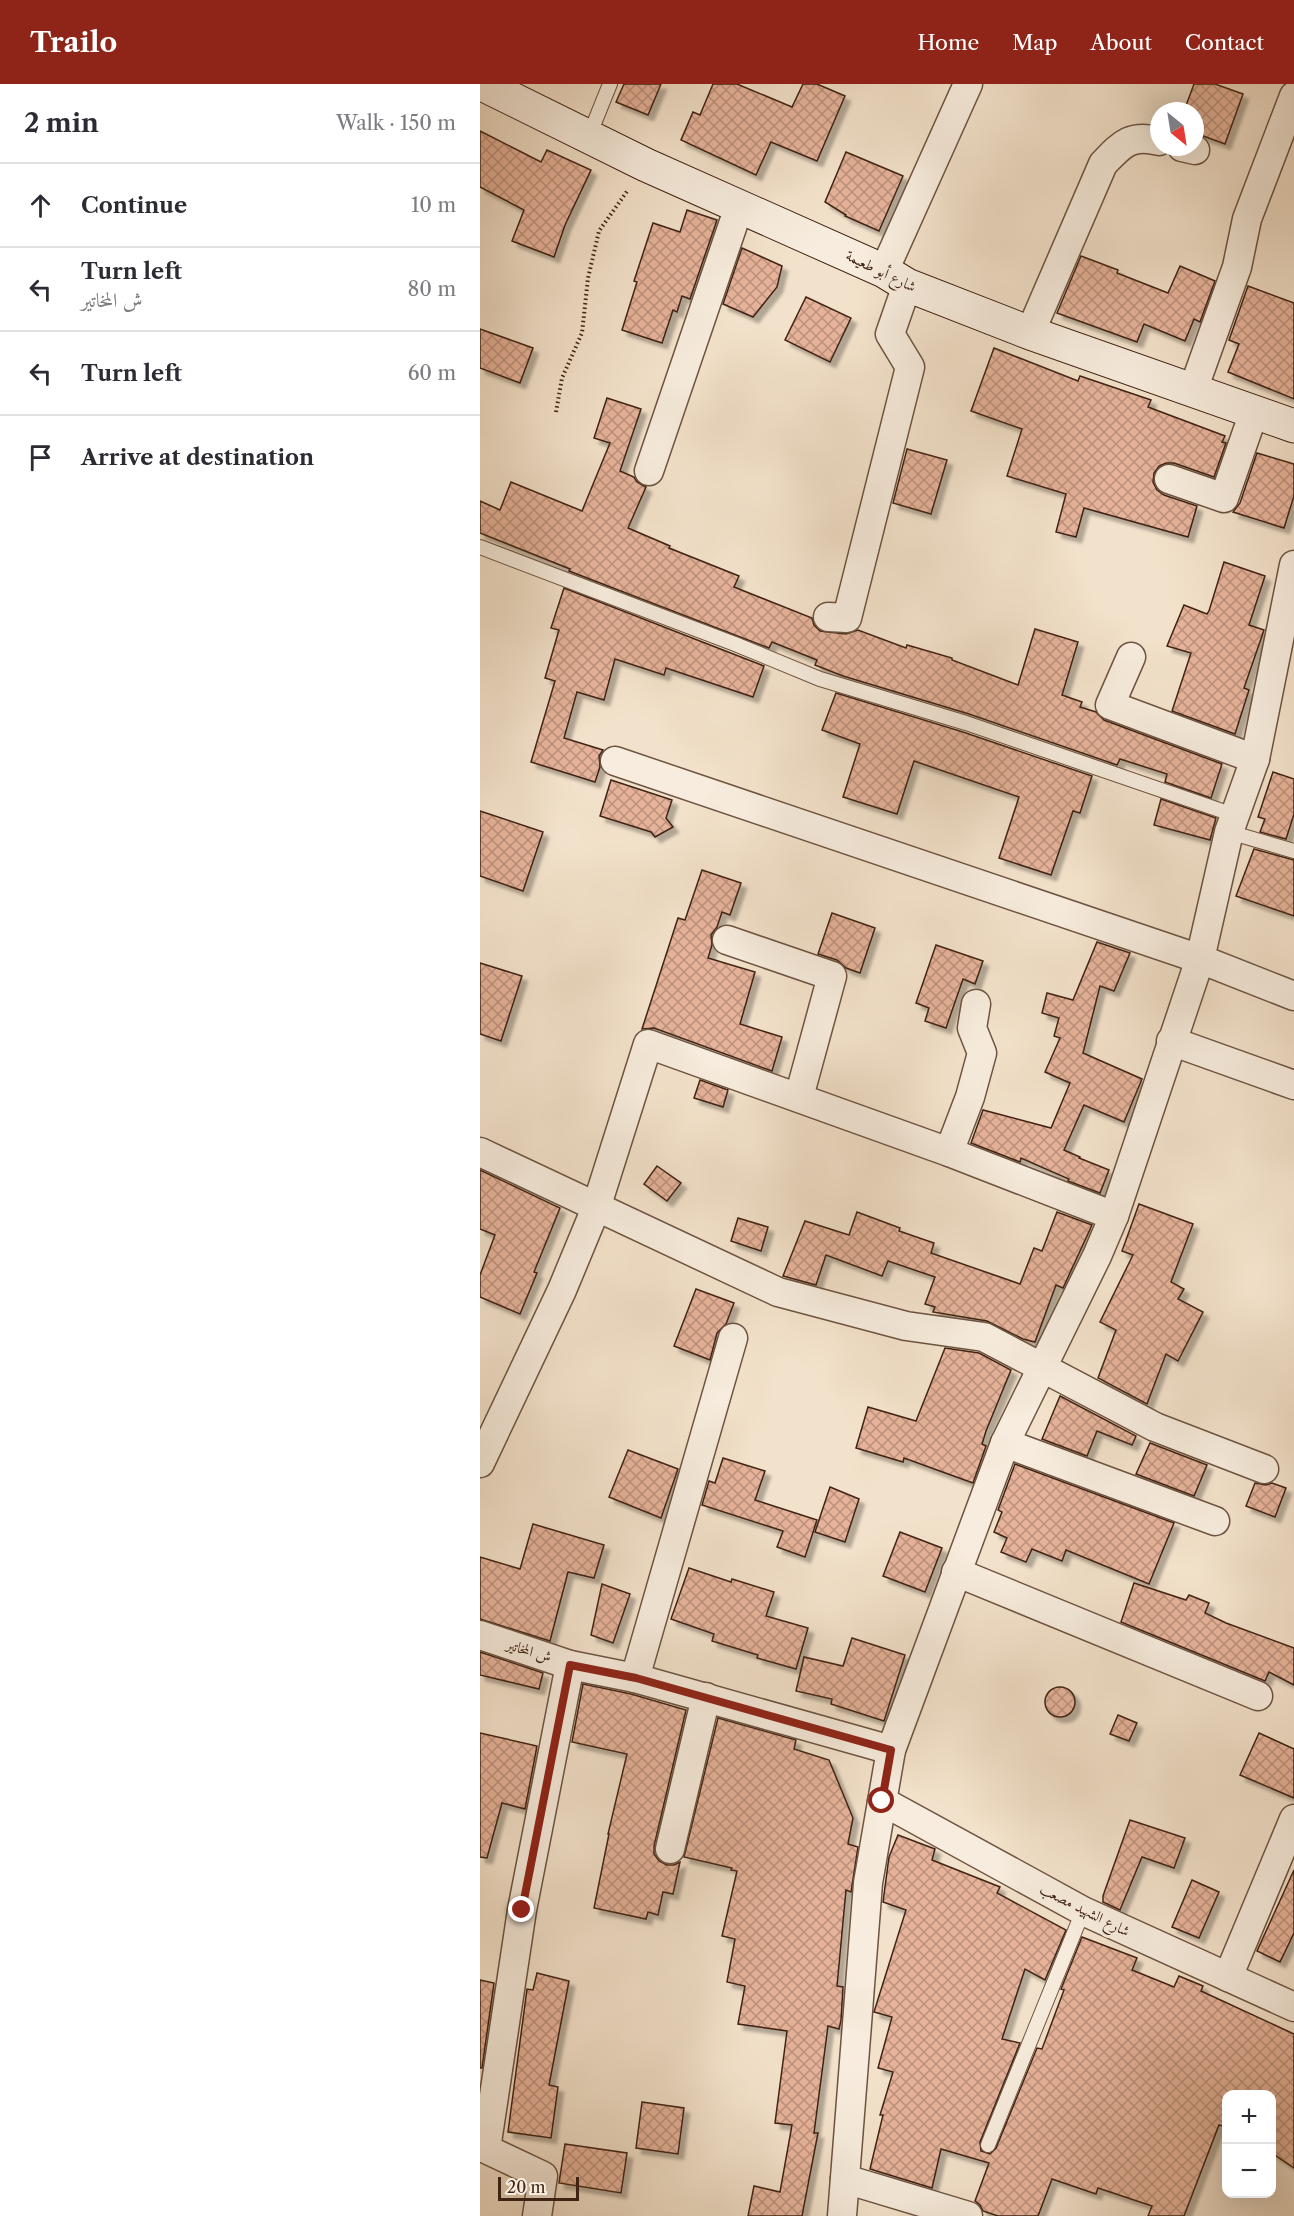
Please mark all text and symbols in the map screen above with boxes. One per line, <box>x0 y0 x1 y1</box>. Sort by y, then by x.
text: Trailo <box>30 25 117 59</box>
text: Home <box>918 30 979 55</box>
text: Map <box>1012 30 1057 55</box>
text: About <box>1090 30 1152 55</box>
text: Contact <box>1185 30 1264 55</box>
north arrow <box>1150 102 1204 156</box>
text: 2 min <box>24 107 99 139</box>
text: Walk · 150 m <box>336 111 456 135</box>
icon: ahead <box>24 189 57 222</box>
text: Continue <box>81 192 187 219</box>
text: 10 m <box>411 193 456 217</box>
street label: شارع أبو طعيمة <box>841 244 920 299</box>
text: Turn left <box>81 258 182 285</box>
icon: left <box>24 273 57 306</box>
text: 80 m <box>408 277 456 301</box>
text: ش المخاتير <box>81 288 143 312</box>
icon: left <box>24 357 57 390</box>
text: Turn left <box>81 360 182 387</box>
text: 60 m <box>408 361 456 385</box>
icon: arrive <box>24 441 57 474</box>
text: Arrive at destination <box>81 444 314 471</box>
street label: ش المخاتير <box>502 1634 554 1667</box>
route start <box>868 1787 894 1813</box>
street label: شارع الشهيد مصعب <box>1035 1879 1133 1944</box>
route end <box>508 1896 534 1922</box>
map controls <box>1222 2090 1276 2198</box>
button: + <box>1222 2090 1276 2144</box>
button: − <box>1222 2144 1276 2198</box>
scale bar <box>498 2174 579 2202</box>
text: 20 m <box>507 2177 546 2197</box>

